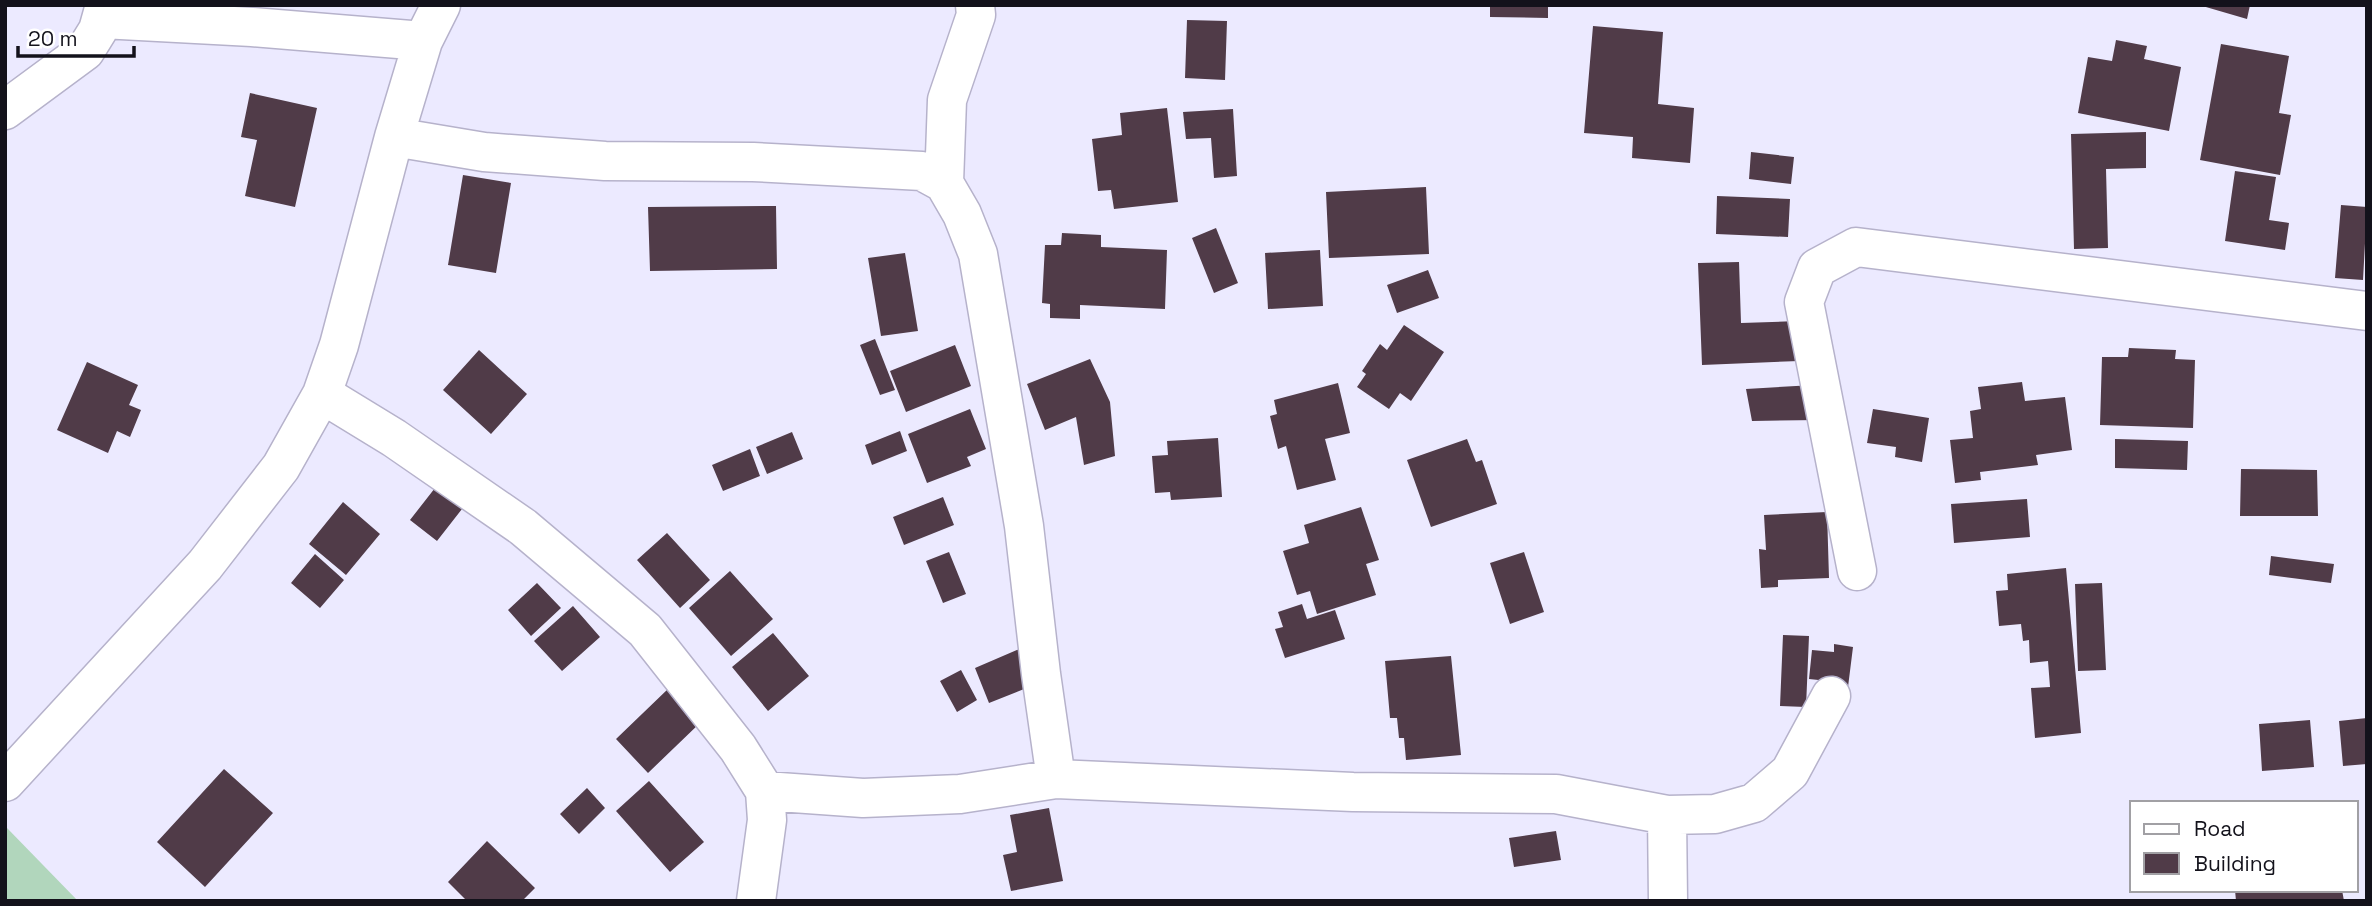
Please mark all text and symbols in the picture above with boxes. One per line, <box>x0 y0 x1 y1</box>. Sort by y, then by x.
scale bar <box>18 14 133 58</box>
text: 20 m <box>28 25 78 52</box>
legend <box>2130 801 2358 892</box>
text: Road <box>2194 815 2246 842</box>
text: Building <box>2194 850 2276 877</box>

